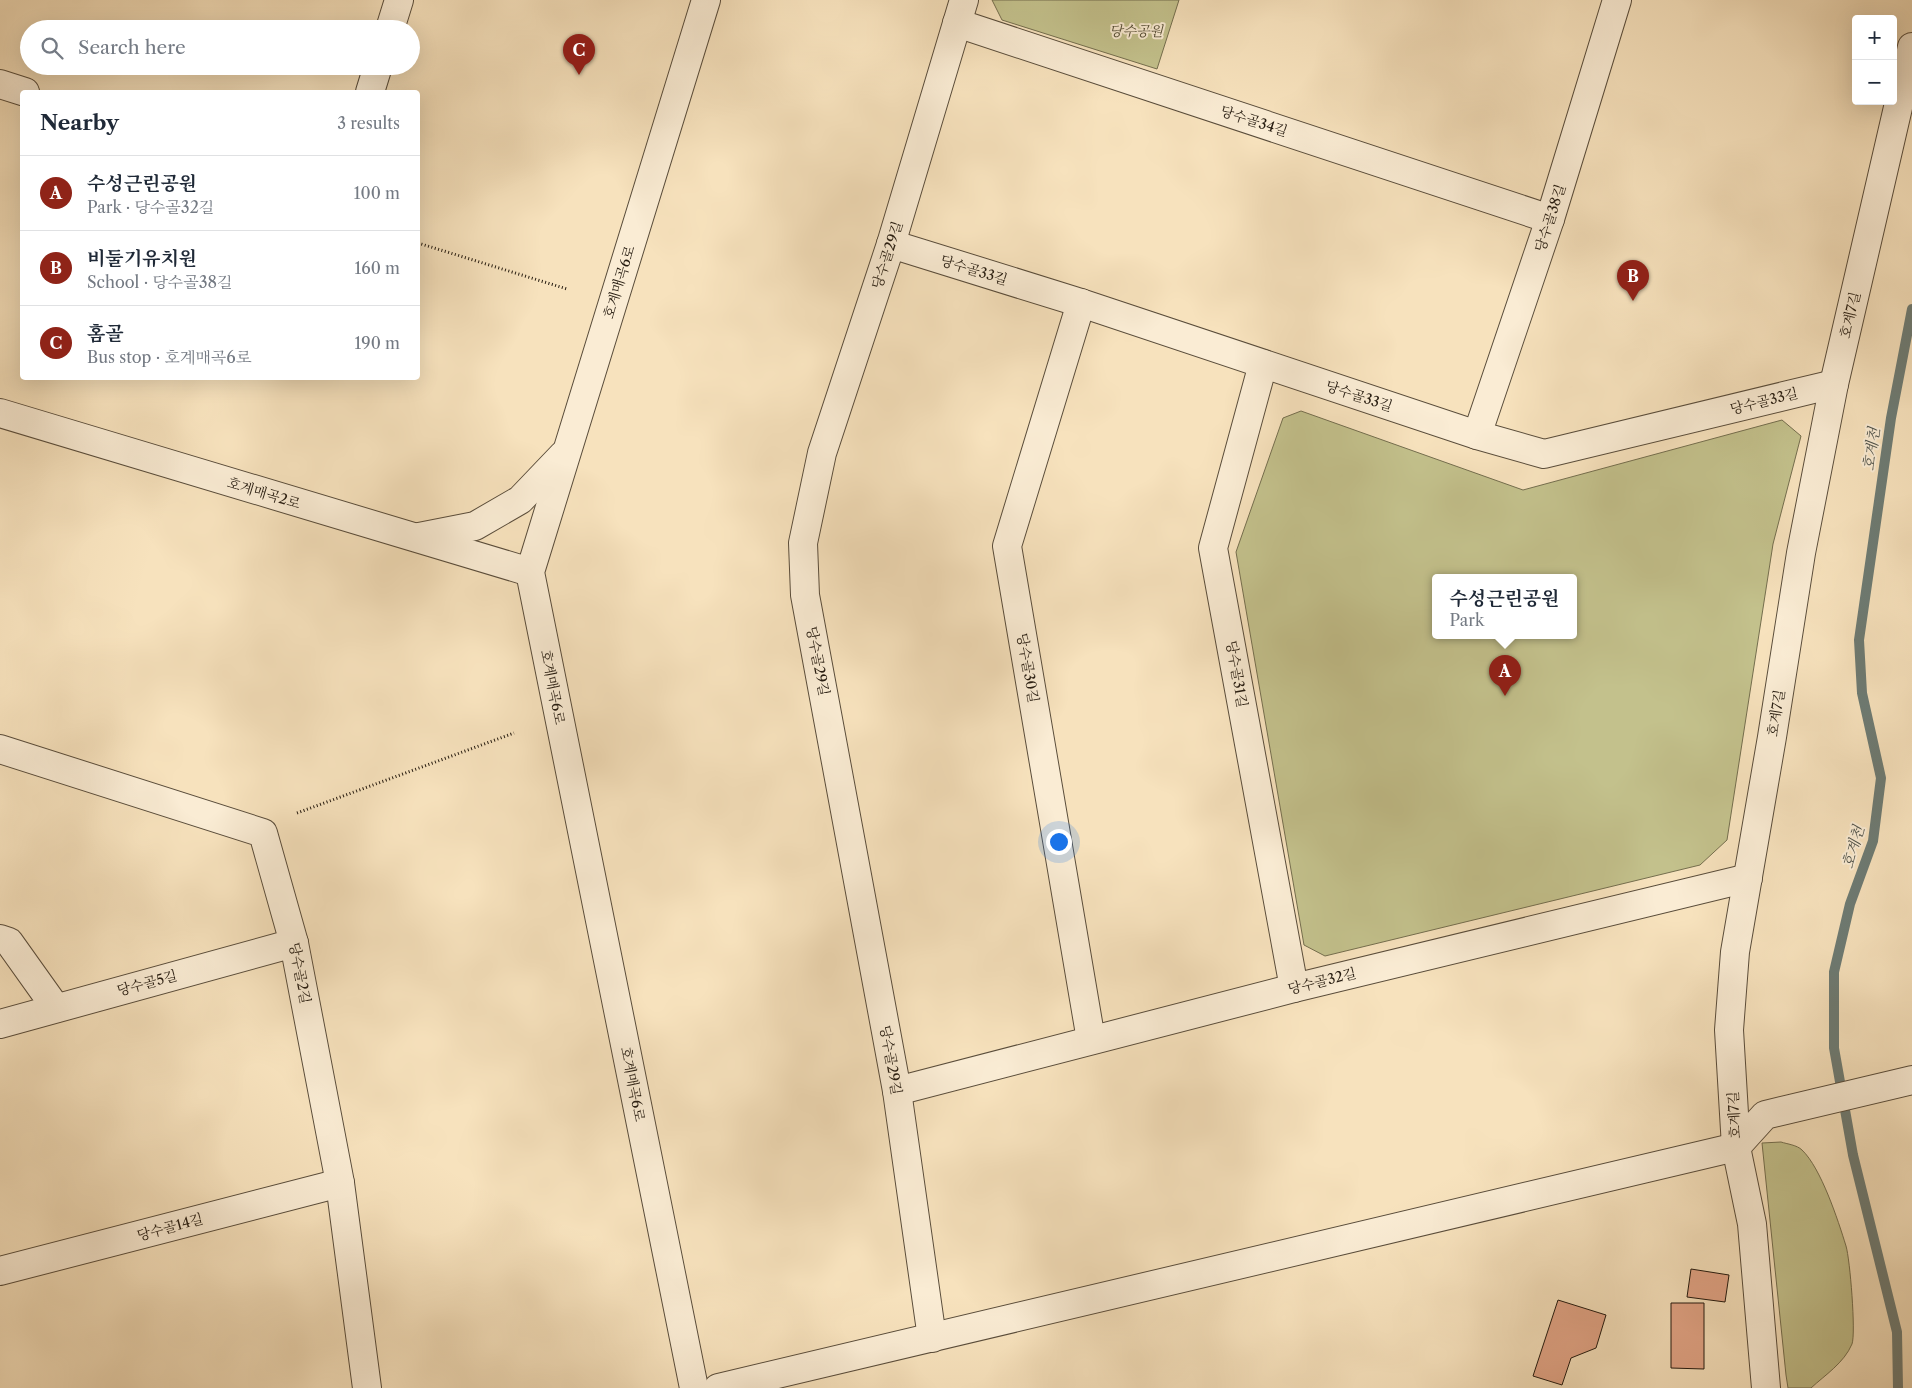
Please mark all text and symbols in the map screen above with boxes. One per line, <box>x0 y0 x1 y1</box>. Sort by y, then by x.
map controls <box>1852 15 1897 105</box>
button: + <box>1852 15 1897 60</box>
search box <box>20 20 420 75</box>
park label: 당수공원 <box>1109 22 1165 40</box>
icon: search <box>38 34 66 62</box>
pin: C <box>563 34 595 75</box>
text: Search here <box>78 36 186 59</box>
button: − <box>1852 60 1897 105</box>
street label: 당수골34길 <box>1218 102 1290 140</box>
text: Nearby <box>40 110 119 135</box>
text: 3 results <box>337 113 400 133</box>
text: 수성근린공원 <box>87 172 197 195</box>
street label: 당수골38길 <box>1531 182 1569 254</box>
text: A <box>50 183 62 203</box>
text: 100 m <box>354 183 400 203</box>
text: Park · 당수골32길 <box>87 197 214 217</box>
street label: 당수골29길 <box>868 219 906 291</box>
street label: 호계매곡6로 <box>599 243 639 321</box>
text: 비둘기유치원 <box>87 247 197 270</box>
street label: 당수골33길 <box>938 251 1010 289</box>
text: B <box>50 258 62 278</box>
text: 160 m <box>355 258 400 278</box>
pin: B <box>1617 260 1649 301</box>
text: School · 당수골38길 <box>87 272 233 292</box>
street label: 호계7길 <box>1836 290 1864 340</box>
text: 홈골 <box>87 322 124 345</box>
text: C <box>50 333 62 353</box>
text: 190 m <box>355 333 400 353</box>
text: Bus stop · 호계매곡6로 <box>87 347 251 367</box>
street label: 당수골33길 <box>1323 377 1395 415</box>
street label: 당수골33길 <box>1728 384 1800 418</box>
water label: 호계천 <box>1859 425 1884 472</box>
street label: 호계매곡2로 <box>225 473 303 513</box>
popup <box>1432 574 1577 639</box>
text: 수성근린공원 <box>1449 587 1560 610</box>
text: Park <box>1449 610 1484 630</box>
street label: 당수골29길 <box>802 625 834 697</box>
street label: 당수골30길 <box>1013 632 1043 704</box>
street label: 당수골31길 <box>1222 639 1252 709</box>
street label: 호계매곡6로 <box>537 648 569 726</box>
pin: A <box>1489 655 1521 696</box>
street label: 호계7길 <box>1763 688 1789 738</box>
water label: 호계천 <box>1838 822 1869 871</box>
your location <box>1046 829 1072 855</box>
street label: 당수골2길 <box>285 941 315 1005</box>
street label: 당수골32길 <box>1286 964 1358 998</box>
street label: 당수골5길 <box>115 966 179 1000</box>
street label: 당수골29길 <box>876 1024 906 1096</box>
street label: 호계매곡6로 <box>617 1045 649 1123</box>
street label: 호계7길 <box>1724 1091 1744 1139</box>
street label: 당수골14길 <box>135 1209 205 1245</box>

